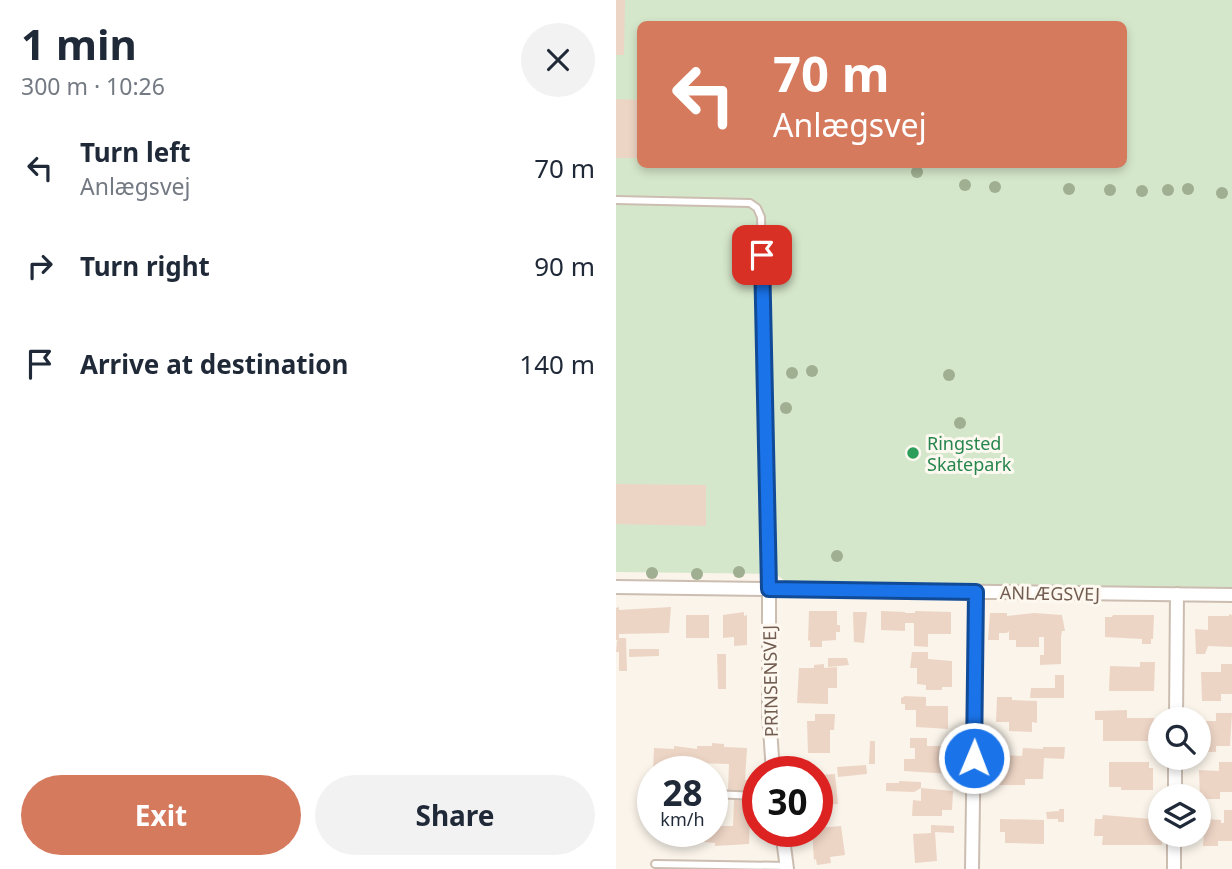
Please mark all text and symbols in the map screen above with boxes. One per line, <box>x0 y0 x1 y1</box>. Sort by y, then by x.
text: 1 min <box>21 15 137 72</box>
button: close <box>521 23 595 97</box>
text: 70 m <box>773 40 890 106</box>
icon: left <box>658 49 749 140</box>
text: 300 m · 10:26 <box>21 70 165 102</box>
text: Anlægsvej <box>773 103 927 146</box>
text: Turn left <box>80 134 191 170</box>
icon: left <box>21 149 59 187</box>
text: 70 m <box>534 150 595 186</box>
text: Anlægsvej <box>80 170 190 202</box>
pin <box>732 225 792 285</box>
icon: arrive <box>743 236 781 274</box>
icon: right <box>21 247 59 285</box>
text: Turn right <box>80 248 210 284</box>
text: 90 m <box>534 248 595 284</box>
icon: arrive <box>21 345 59 383</box>
text: Arrive at destination <box>80 346 349 382</box>
text: 140 m <box>519 346 595 382</box>
place label: Ringsted Skatepark <box>927 431 1012 476</box>
marker: Ringsted Skatepark <box>905 445 921 461</box>
street label: ANLÆGSVEJ <box>1000 580 1100 606</box>
street label: PRINSENSVEJ <box>757 625 783 737</box>
map controls <box>1148 707 1211 847</box>
button: search <box>1148 707 1211 770</box>
position arrow <box>937 721 1011 795</box>
speed limit sign: 30 <box>742 756 833 847</box>
text: 28 <box>662 769 703 816</box>
button: Exit <box>21 775 301 855</box>
button: Share <box>315 775 595 855</box>
button: layers <box>1148 784 1211 847</box>
text: km/h <box>660 807 705 831</box>

